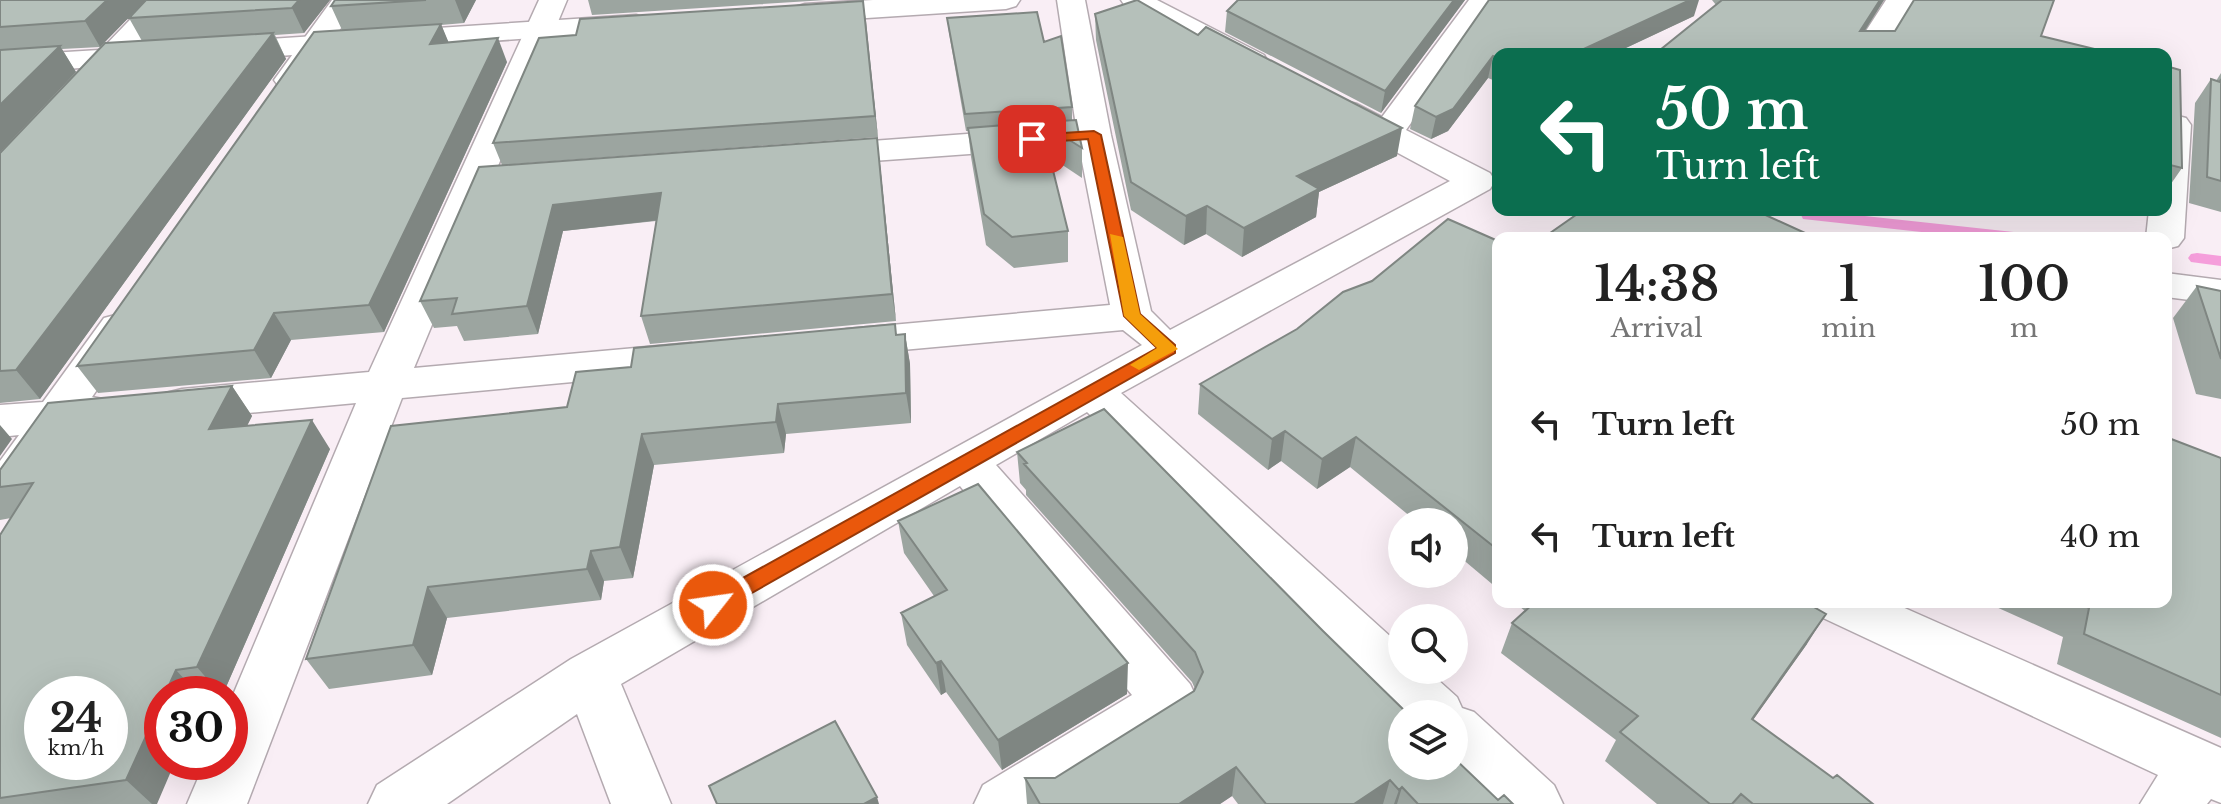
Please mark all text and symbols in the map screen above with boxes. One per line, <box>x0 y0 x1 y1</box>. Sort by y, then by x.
text: 50 m <box>1656 75 1808 144</box>
icon: left <box>1524 80 1628 184</box>
pin <box>998 105 1066 173</box>
icon: arrive <box>1010 117 1054 161</box>
text: Turn left <box>1656 144 1820 189</box>
text: 14:38 <box>1594 254 1720 314</box>
text: 1 <box>1838 254 1859 314</box>
text: 100 <box>1978 254 2070 314</box>
text: Arrival <box>1611 312 1703 344</box>
text: min <box>1821 312 1876 344</box>
text: m <box>2010 312 2038 344</box>
icon: left <box>1524 402 1568 446</box>
text: Turn left <box>1592 406 1735 443</box>
text: 50 m <box>2061 406 2140 443</box>
map controls <box>1388 508 1468 780</box>
button: sound <box>1388 508 1468 588</box>
icon: left <box>1524 514 1568 558</box>
text: Turn left <box>1592 518 1735 555</box>
text: 40 m <box>2060 518 2140 555</box>
position arrow <box>671 563 755 647</box>
button: search <box>1388 604 1468 684</box>
speed limit sign: 30 <box>144 676 248 780</box>
text: 24 <box>50 693 102 743</box>
button: layers <box>1388 700 1468 780</box>
text: km/h <box>48 736 104 760</box>

